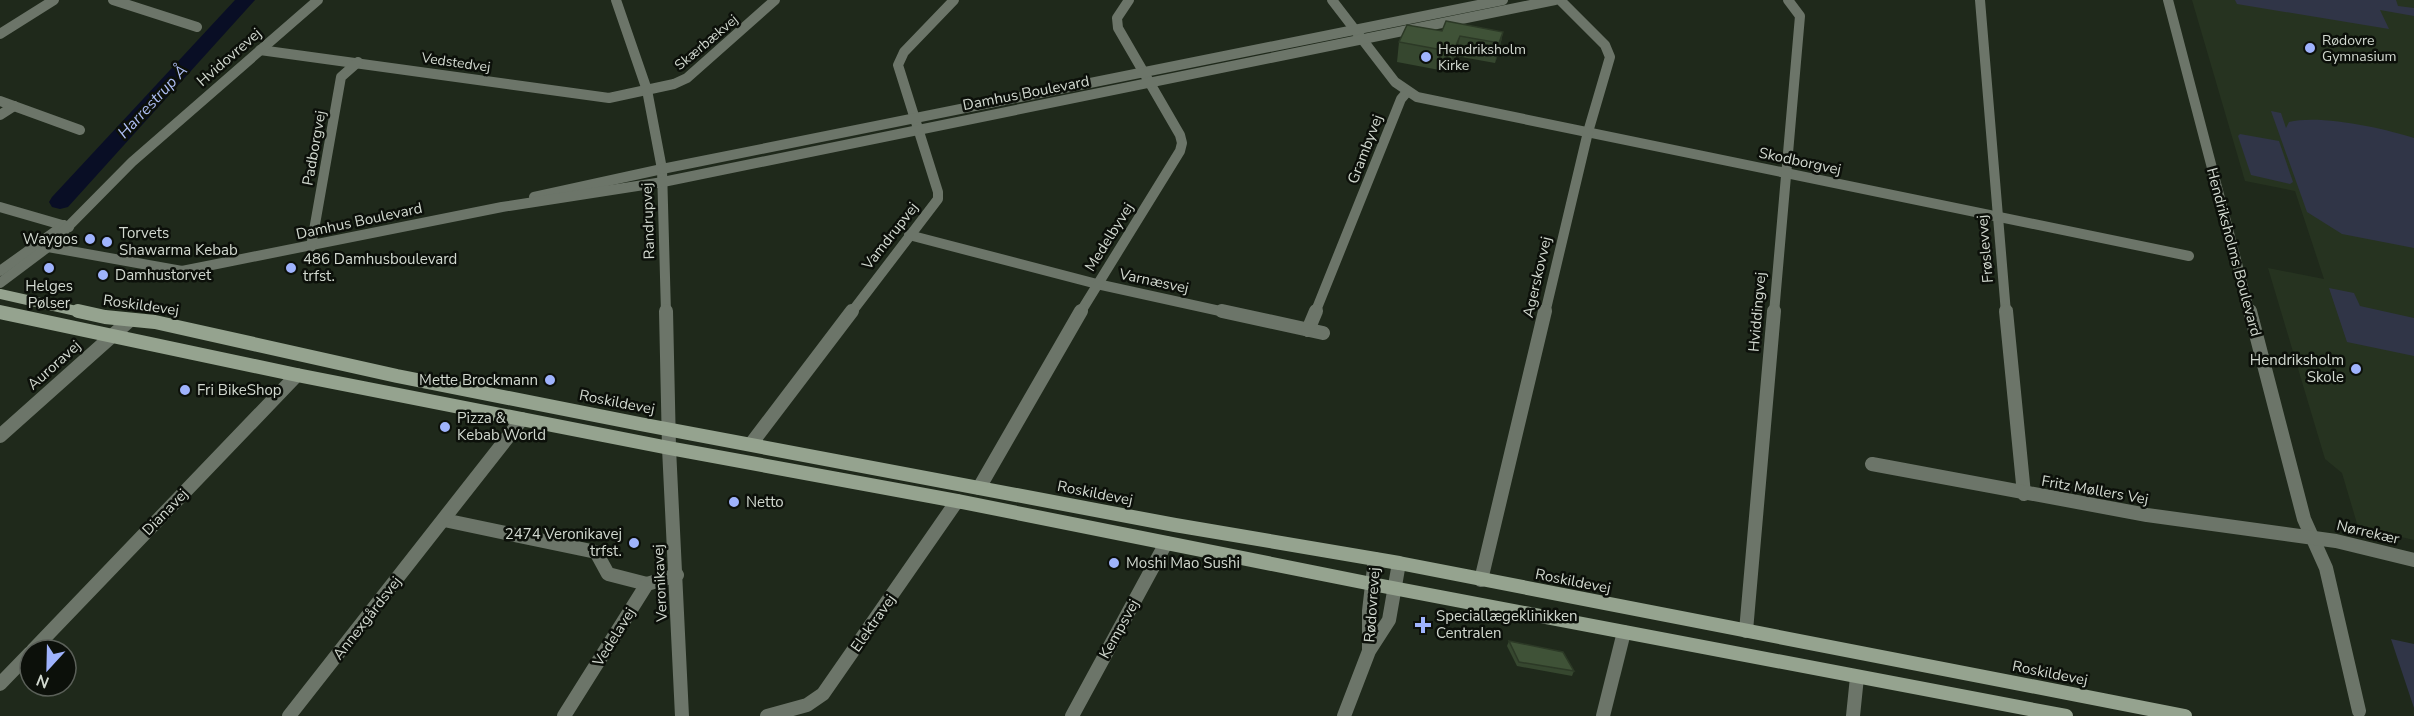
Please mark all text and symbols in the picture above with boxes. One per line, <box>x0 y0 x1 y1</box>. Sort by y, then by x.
street label: Skærbækvej <box>671 10 742 75</box>
street label: Hvidovrevej <box>192 23 266 91</box>
place label: Rødovre Gymnasium <box>2322 31 2397 66</box>
place label: Hendriksholm Kirke <box>1438 40 1526 75</box>
marker: Rødovre Gymnasium <box>2303 41 2317 55</box>
street label: Vedstedvej <box>419 48 492 77</box>
marker: Hendriksholm Kirke <box>1419 50 1433 64</box>
water label: Harrestrup Å <box>113 60 193 143</box>
street label: Damhus Boulevard <box>961 71 1091 115</box>
street label: Padborgvej <box>298 109 330 187</box>
street label: Grambyvej <box>1343 111 1387 187</box>
street label: Skodborgvej <box>1757 142 1843 180</box>
street label: Hendriksholms Boulevard <box>2202 165 2266 339</box>
street label: Randrupvej <box>637 182 659 260</box>
street label: Damhus Boulevard <box>294 198 424 244</box>
street label: Vamdrupvej <box>857 198 923 275</box>
street label: Medelbyvej <box>1080 199 1138 275</box>
street label: Frøslevvej <box>1972 214 1998 284</box>
place label: Torvets Shawarma Kebab <box>119 223 238 260</box>
place label: Waygos <box>23 229 78 249</box>
marker: Waygos <box>83 232 97 246</box>
street label: Agerskovvej <box>1518 234 1556 320</box>
marker: Torvets Shawarma Kebab <box>100 235 114 249</box>
place label: 486 Damhusboulevard trfst. <box>303 249 457 286</box>
marker: Helges Pølser <box>42 261 56 275</box>
marker: 486 Damhusboulevard trfst. <box>284 261 298 275</box>
street label: Varnæsvej <box>1116 264 1191 298</box>
place label: Damhustorvet <box>115 265 212 285</box>
marker: Damhustorvet <box>96 268 110 282</box>
street label: Hviddingvej <box>1744 271 1770 353</box>
place label: Helges Pølser <box>25 276 73 313</box>
street label: Roskildevej <box>102 290 180 320</box>
street label: Auroravej <box>23 336 85 394</box>
place label: Hendriksholm Skole <box>2250 350 2344 387</box>
marker: Hendriksholm Skole <box>2349 362 2363 376</box>
place label: Mette Brockmann <box>419 370 538 390</box>
marker: Mette Brockmann <box>543 373 557 387</box>
place label: Fri BikeShop <box>197 380 282 400</box>
marker: Fri BikeShop <box>178 383 192 397</box>
street label: Roskildevej <box>578 385 656 419</box>
place label: Pizza & Kebab World <box>457 408 546 445</box>
marker: Pizza & Kebab World <box>438 420 452 434</box>
street label: Fritz Møllers Vej <box>2040 471 2150 509</box>
street label: Roskildevej <box>1056 476 1134 510</box>
street label: Dianavej <box>138 484 192 540</box>
place label: Netto <box>746 492 784 512</box>
marker: Netto <box>727 495 741 509</box>
street label: Nørrekær <box>2335 515 2402 549</box>
place label: 2474 Veronikavej trfst. <box>505 524 622 561</box>
marker: 2474 Veronikavej trfst. <box>627 536 641 550</box>
street label: Veronikavej <box>648 544 672 623</box>
place label: Moshi Mao Sushi <box>1126 553 1240 573</box>
marker: Moshi Mao Sushi <box>1107 556 1121 570</box>
street label: Roskildevej <box>1534 564 1612 598</box>
street label: Rødovrevej <box>1359 567 1385 643</box>
street label: Annexgårdsvej <box>328 572 406 664</box>
street label: Elektravej <box>846 590 900 656</box>
street label: Kempsvej <box>1095 596 1143 662</box>
street label: Vedelavej <box>588 604 640 671</box>
place label: Speciallægeklinikken Centralen <box>1436 606 1578 643</box>
marker: Speciallægeklinikken Centralen <box>1414 616 1432 634</box>
north arrow <box>18 638 78 698</box>
street label: Roskildevej <box>2011 656 2089 690</box>
text: N <box>33 669 52 693</box>

